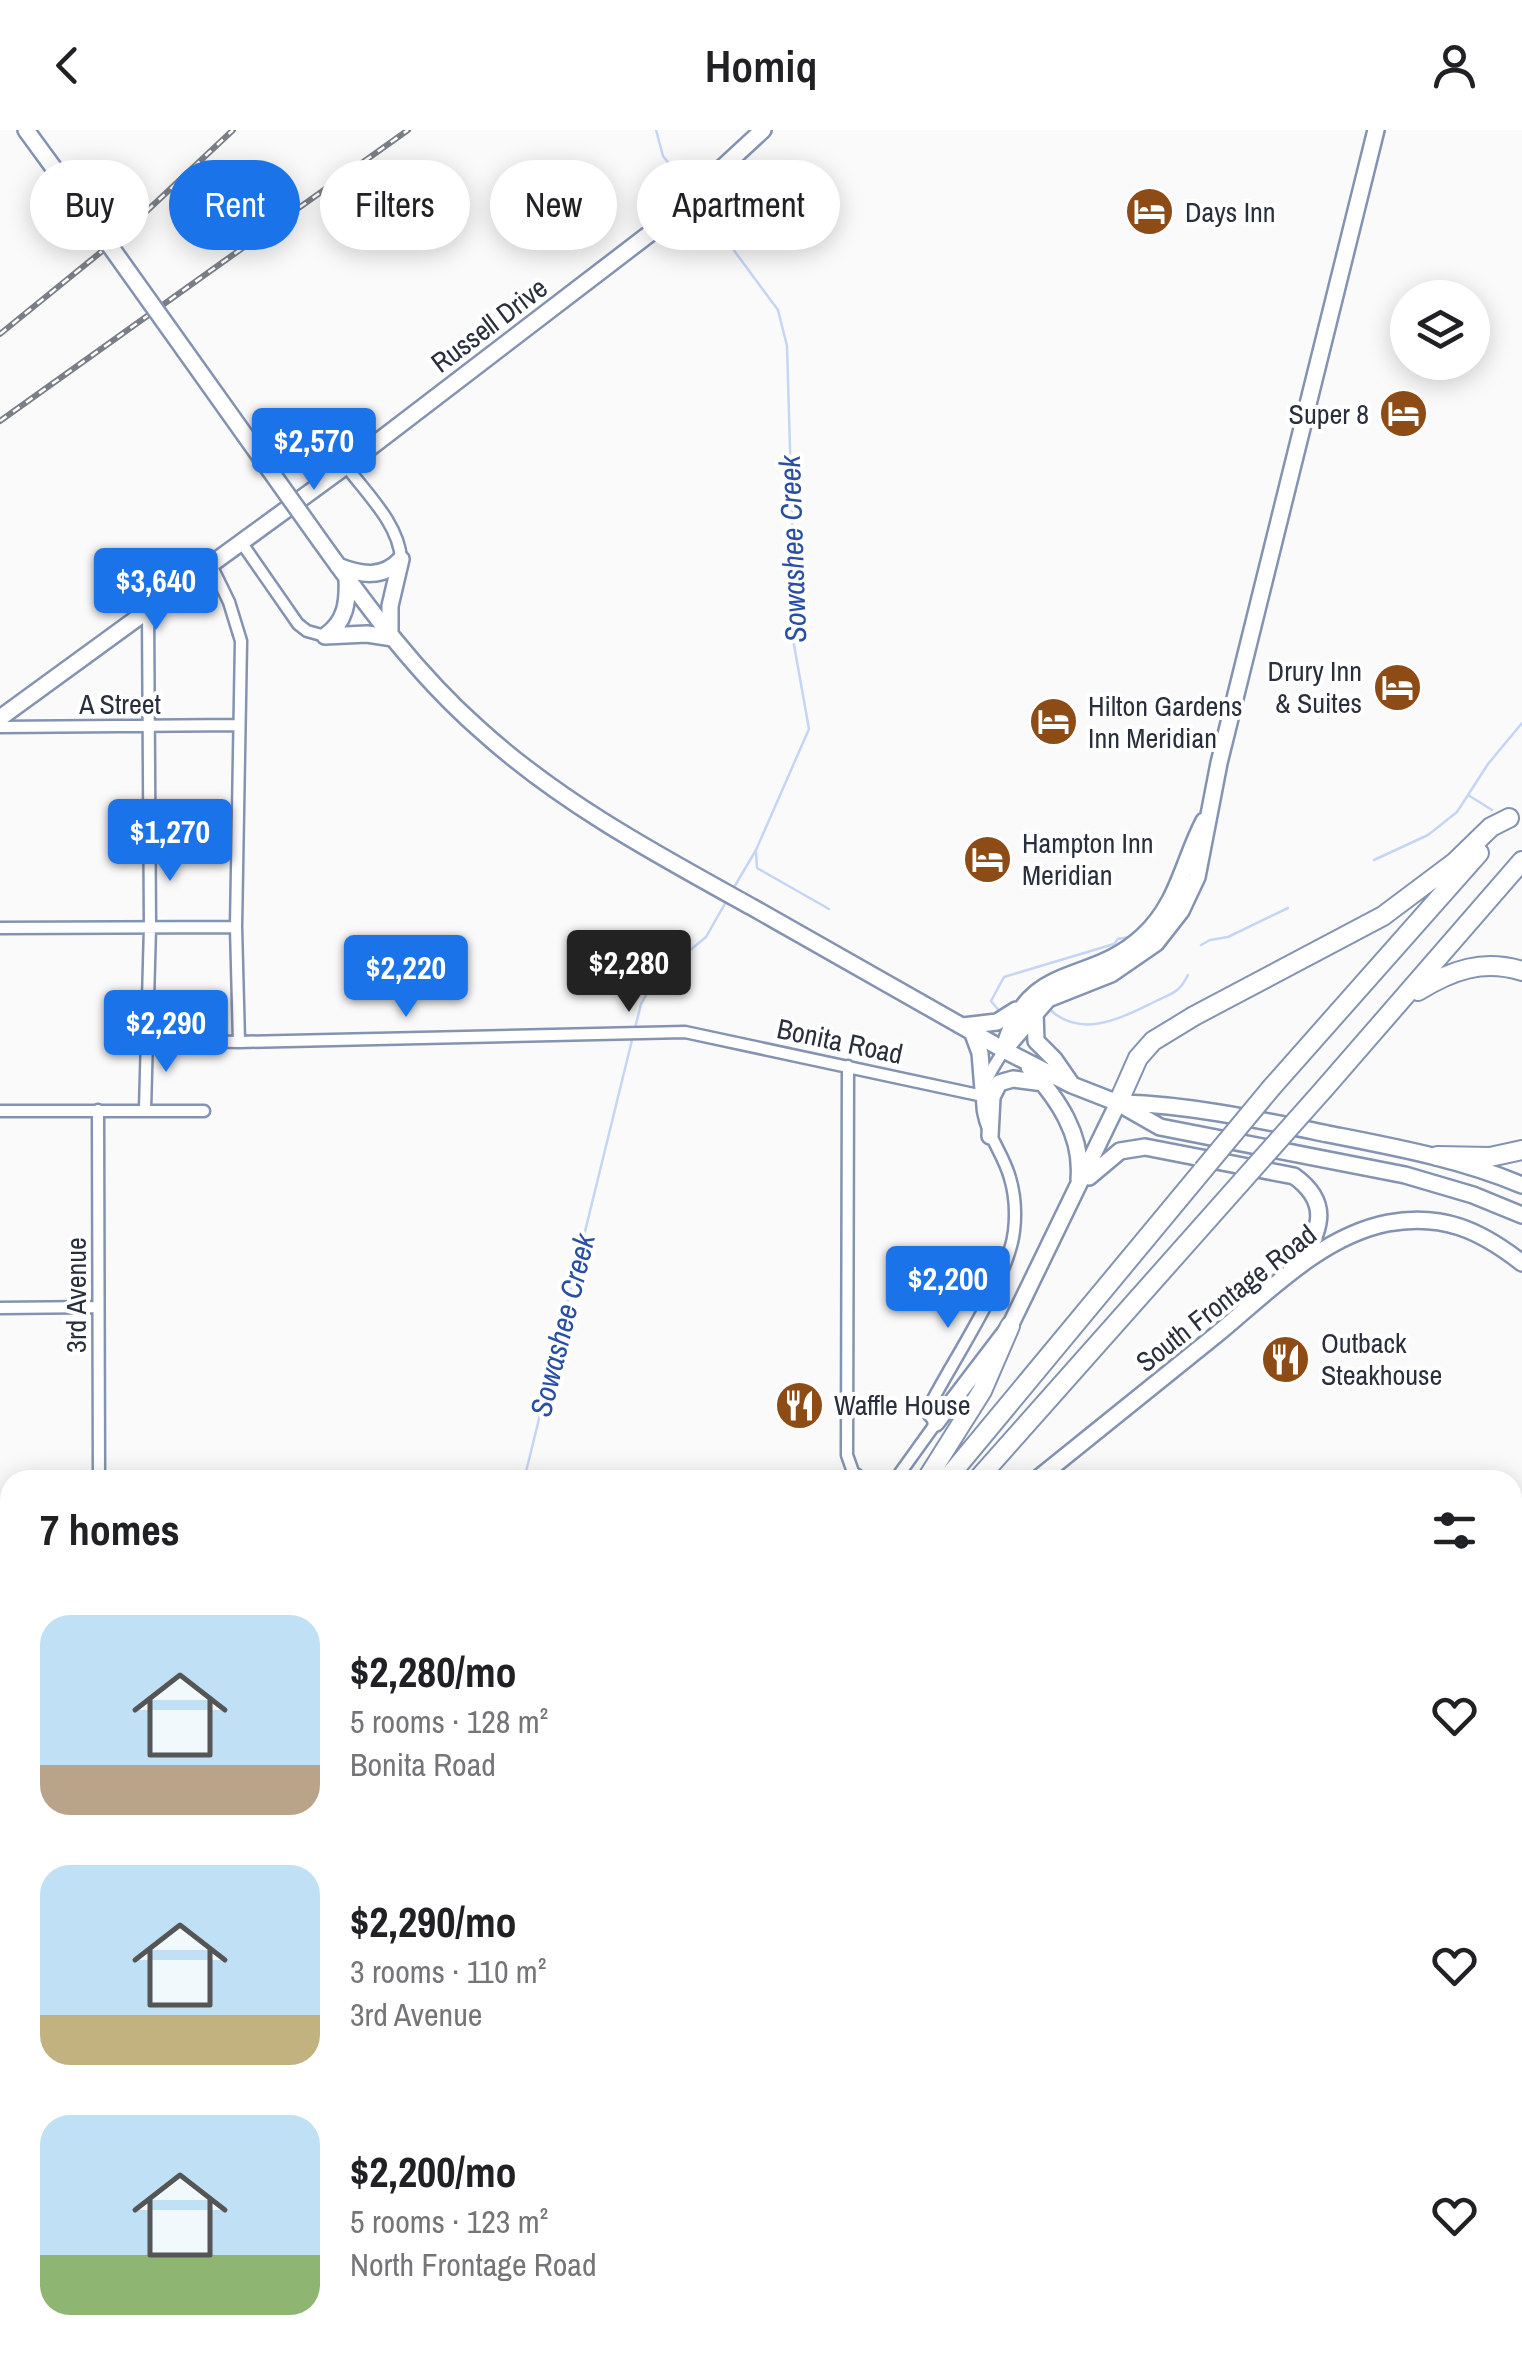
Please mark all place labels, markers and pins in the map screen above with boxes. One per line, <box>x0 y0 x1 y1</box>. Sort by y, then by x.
hotel icon: Days Inn <box>1124 186 1176 238</box>
place label: Days Inn <box>1185 193 1276 231</box>
hotel icon: Super 8 <box>1378 388 1430 440</box>
place label: Super 8 <box>1289 395 1369 433</box>
pin: $2,570 <box>233 408 395 493</box>
pin: $3,640 <box>75 548 237 633</box>
place label: Drury Inn & Suites <box>1268 652 1362 722</box>
hotel icon: Drury Inn & Suites <box>1371 661 1423 713</box>
place label: Hilton Gardens Inn Meridian <box>1088 687 1242 757</box>
hotel icon: Hilton Gardens Inn Meridian <box>1027 696 1079 748</box>
pin: $1,270 <box>89 799 251 884</box>
place label: Hampton Inn Meridian <box>1022 824 1153 894</box>
hotel icon: Hampton Inn Meridian <box>961 833 1013 885</box>
pin: $2,280 <box>548 930 710 1015</box>
pin: $2,220 <box>325 935 487 1020</box>
pin: $2,290 <box>85 990 247 1075</box>
pin: $2,200 <box>867 1246 1029 1331</box>
place label: Outback Steakhouse <box>1321 1324 1442 1394</box>
restaurant icon: Outback Steakhouse <box>1260 1333 1312 1385</box>
restaurant icon: Waffle House <box>773 1379 825 1431</box>
place label: Waffle House <box>834 1386 971 1424</box>

